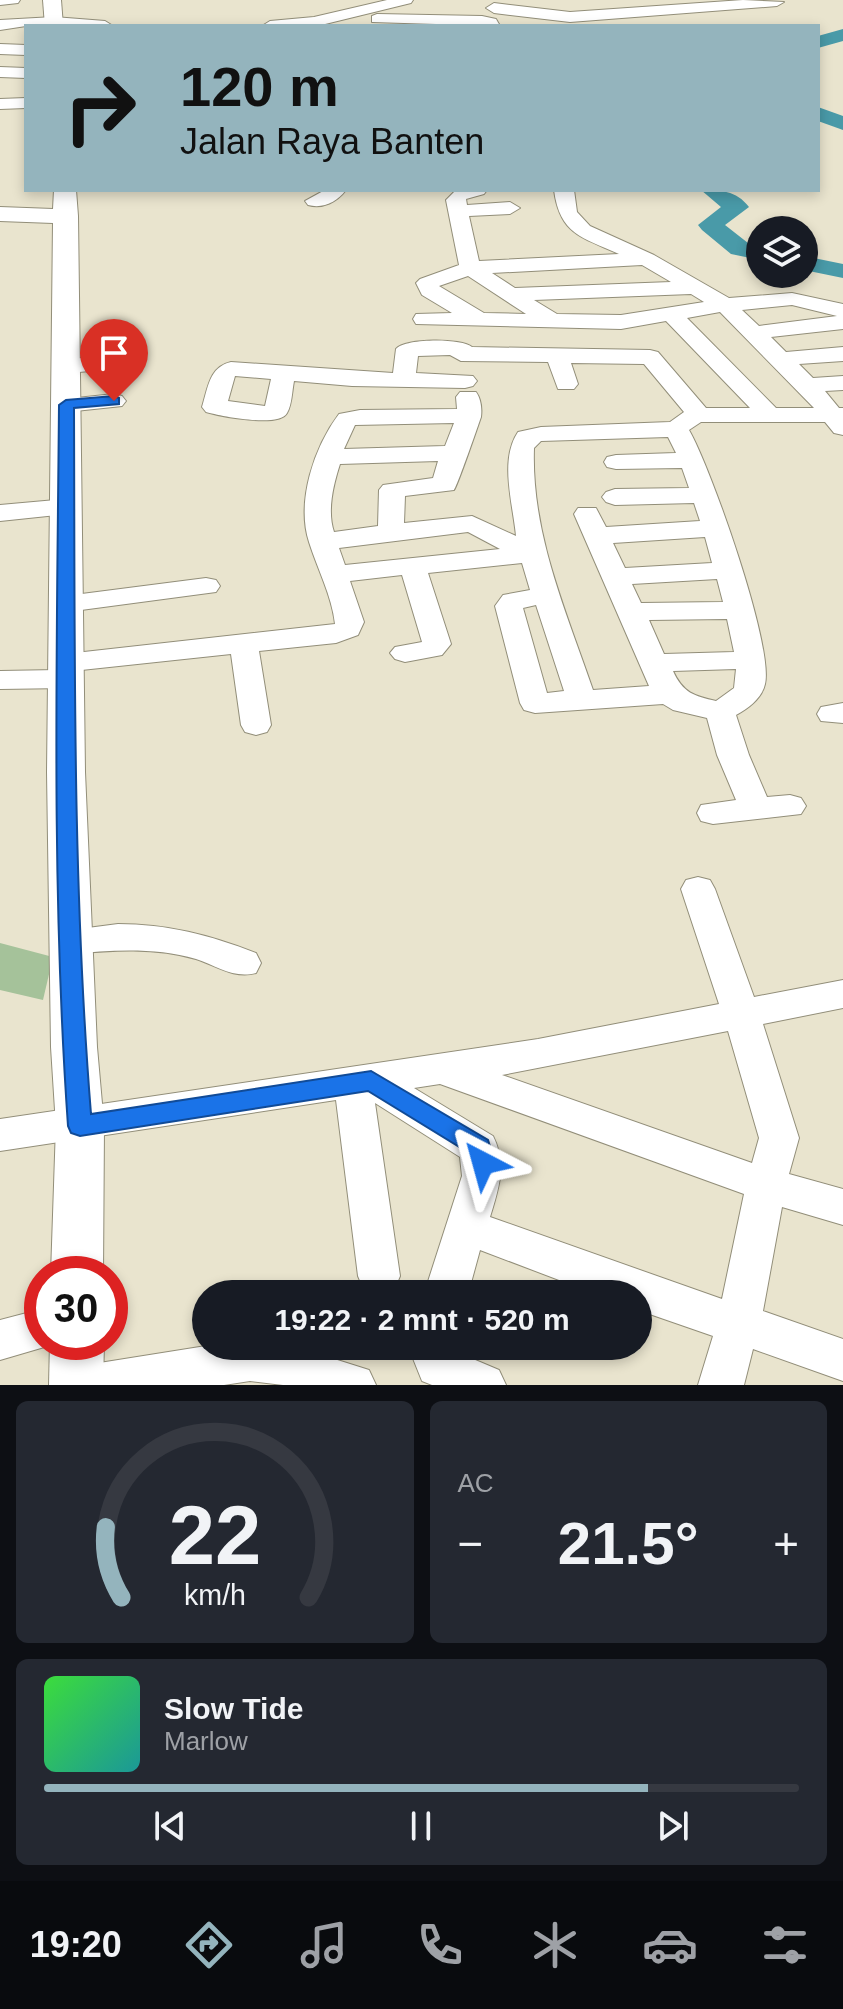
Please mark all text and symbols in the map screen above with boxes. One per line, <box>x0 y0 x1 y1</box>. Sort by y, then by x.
text: 120 m <box>180 55 339 118</box>
icon: right <box>48 56 152 160</box>
text: Jalan Raya Banten <box>180 121 484 162</box>
map controls <box>746 216 818 288</box>
button: layers <box>746 216 818 288</box>
pin <box>80 319 148 401</box>
icon: arrive <box>92 331 136 375</box>
position arrow <box>441 1121 525 1205</box>
speed limit sign: 30 <box>24 1256 128 1360</box>
text: 19:22 · 2 mnt · 520 m <box>274 1303 570 1336</box>
text: AC <box>458 1468 494 1498</box>
text: 22 <box>168 1489 261 1582</box>
text: 21.5° <box>558 1510 699 1577</box>
text: − <box>458 1519 483 1568</box>
text: + <box>773 1519 799 1568</box>
text: km/h <box>184 1579 246 1611</box>
text: Slow Tide <box>164 1692 303 1725</box>
text: Marlow <box>164 1726 248 1756</box>
icon: previous <box>148 1804 192 1848</box>
icon: pause <box>399 1804 443 1848</box>
icon: next <box>651 1804 695 1848</box>
icon: directions <box>181 1917 237 1973</box>
icon: music <box>296 1917 352 1973</box>
icon: phone <box>412 1917 468 1973</box>
icon: climate <box>527 1917 583 1973</box>
icon: car <box>642 1917 698 1973</box>
icon: filters <box>757 1917 813 1973</box>
text: 19:20 <box>30 1924 122 1965</box>

